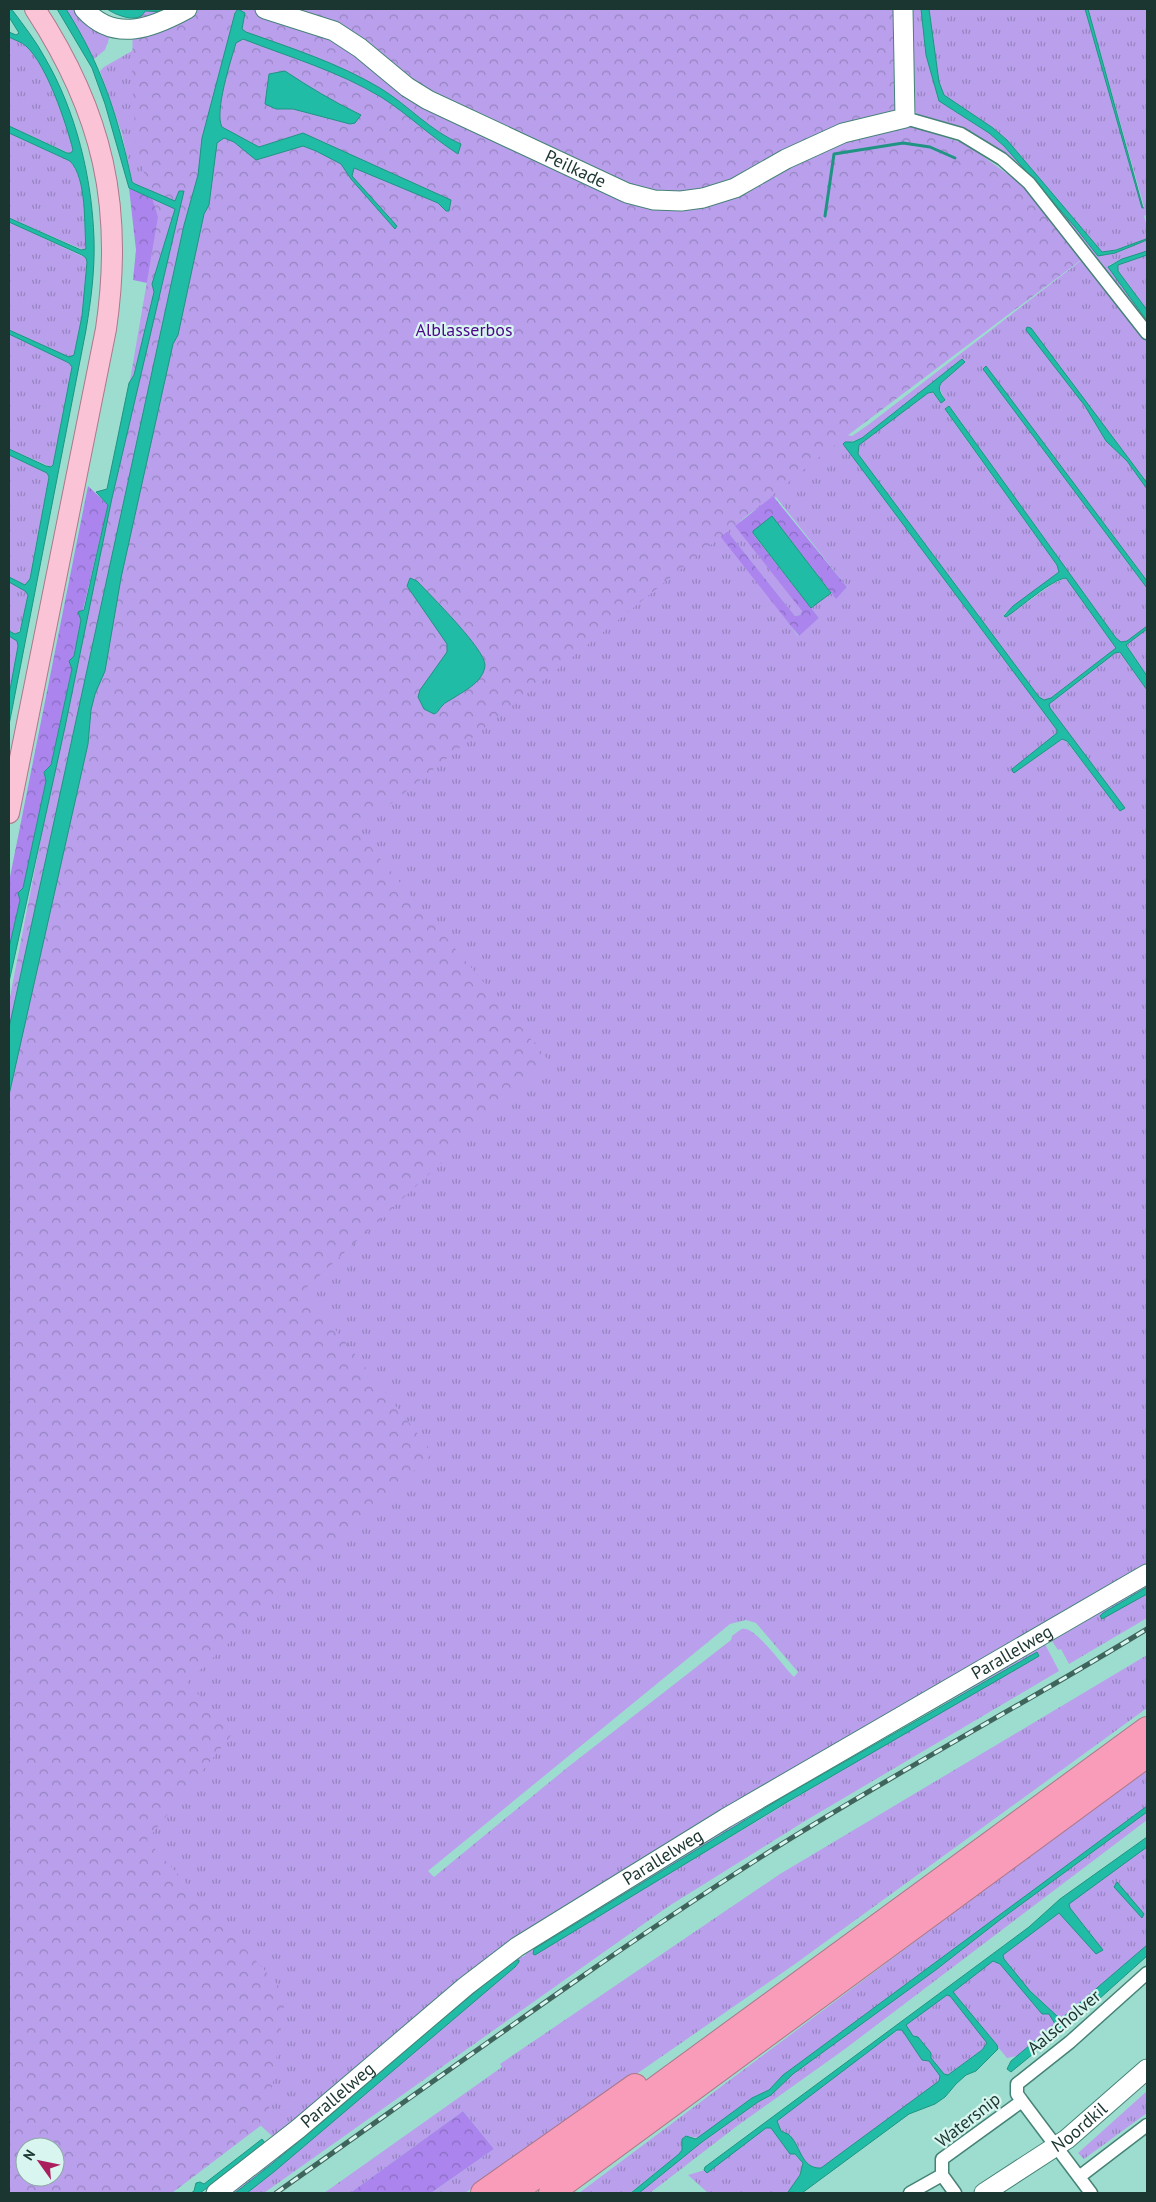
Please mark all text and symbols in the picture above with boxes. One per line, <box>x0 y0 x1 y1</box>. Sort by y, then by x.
street label: Peilkade <box>541 144 610 193</box>
park label: Alblasserbos <box>415 318 513 341</box>
street label: Parallelweg <box>967 1619 1056 1684</box>
street label: Parallelweg <box>618 1823 707 1890</box>
street label: Aalscholver <box>1022 1984 1105 2059</box>
street label: Parallelweg <box>296 2057 379 2133</box>
street label: Watersnip <box>931 2087 1005 2152</box>
street label: Noordkil <box>1047 2097 1112 2157</box>
north arrow <box>15 2137 65 2187</box>
text: N <box>19 2146 39 2164</box>

